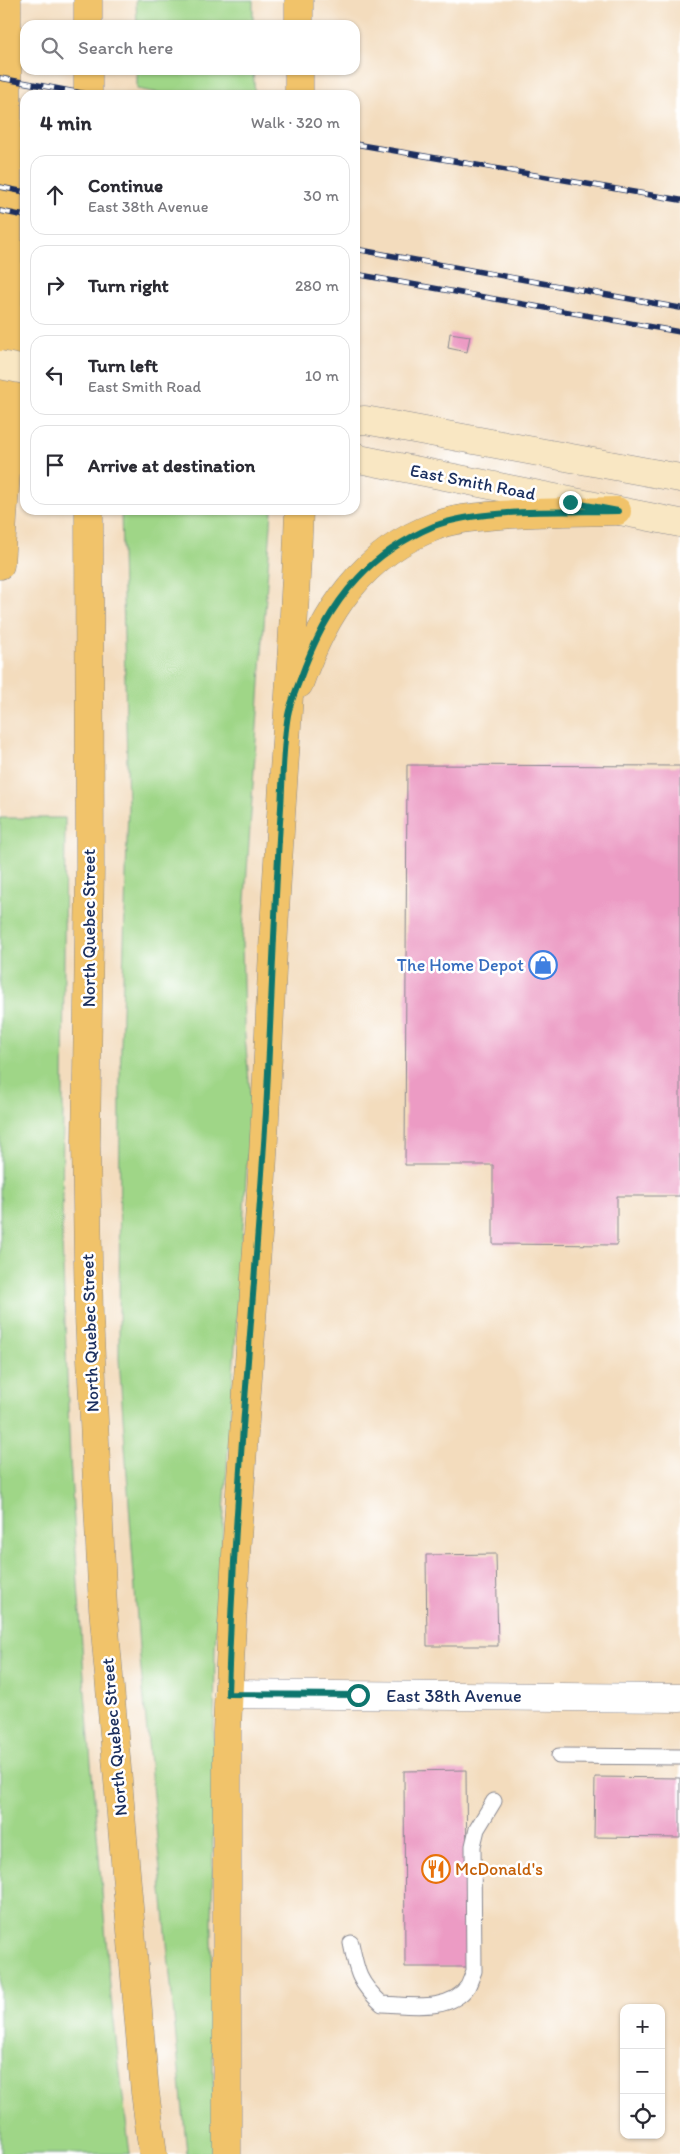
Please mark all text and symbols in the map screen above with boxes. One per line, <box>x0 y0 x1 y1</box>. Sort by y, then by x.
search box <box>20 20 360 75</box>
icon: search <box>38 34 66 62</box>
text: Search here <box>78 36 173 59</box>
text: 4 min <box>40 110 92 135</box>
text: Walk · 320 m <box>251 113 340 132</box>
text: Continue <box>88 174 163 197</box>
icon: ahead <box>41 181 69 209</box>
text: 30 m <box>303 186 339 205</box>
text: East 38th Avenue <box>88 197 208 216</box>
icon: right <box>41 271 69 299</box>
text: Turn right <box>88 274 169 297</box>
text: 280 m <box>295 276 339 295</box>
text: Turn left <box>88 354 158 377</box>
icon: left <box>41 361 69 389</box>
text: 10 m <box>305 366 339 385</box>
text: East Smith Road <box>88 377 201 396</box>
icon: arrive <box>41 451 69 479</box>
text: Arrive at destination <box>88 454 255 477</box>
street label: East Smith Road <box>408 459 538 505</box>
route end <box>559 491 582 514</box>
street label: North Quebec Street <box>78 848 100 1007</box>
shop icon: The Home Depot <box>528 950 558 980</box>
place label: The Home Depot <box>397 954 524 976</box>
street label: North Quebec Street <box>76 1253 104 1413</box>
street label: North Quebec Street <box>96 1657 132 1817</box>
route start <box>347 1684 370 1707</box>
street label: East 38th Avenue <box>386 1685 522 1707</box>
restaurant icon: McDonald's <box>421 1854 451 1884</box>
place label: McDonald's <box>455 1858 543 1880</box>
map controls <box>620 2004 665 2139</box>
button: + <box>620 2004 665 2049</box>
button: − <box>620 2049 665 2094</box>
button: locate <box>620 2094 665 2139</box>

